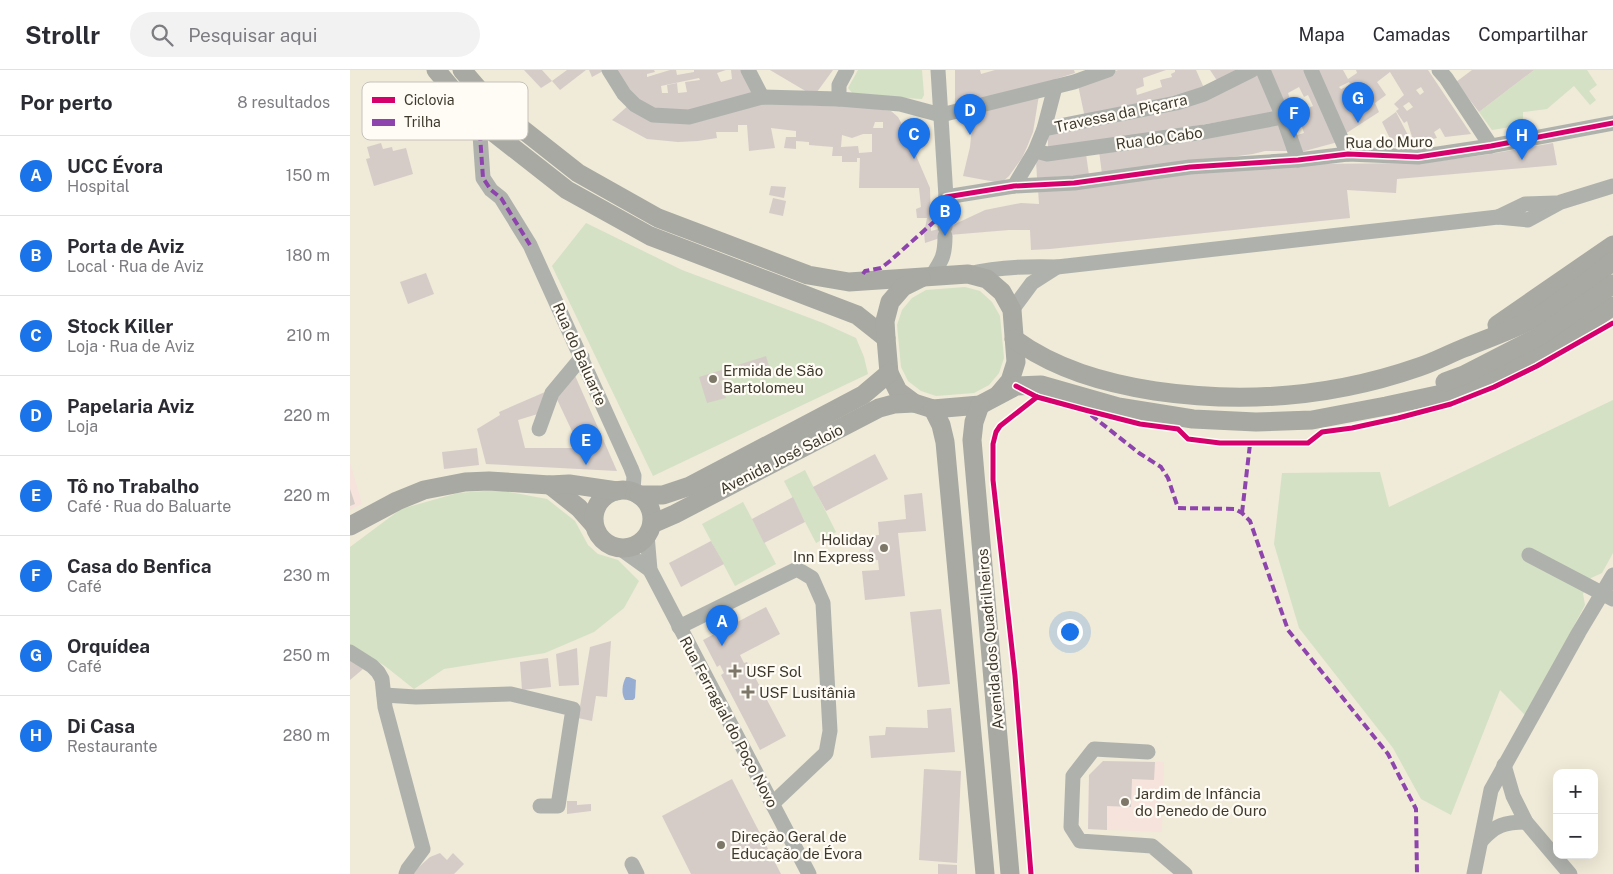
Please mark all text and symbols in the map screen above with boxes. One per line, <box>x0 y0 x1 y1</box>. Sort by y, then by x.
search box <box>130 12 480 57</box>
text: Strollr <box>25 21 100 49</box>
icon: search <box>148 21 176 49</box>
text: Pesquisar aqui <box>188 24 317 46</box>
text: Mapa <box>1298 24 1345 45</box>
text: Camadas <box>1373 24 1450 45</box>
text: Compartilhar <box>1478 24 1588 45</box>
legend <box>362 82 528 140</box>
pin: G <box>1342 82 1374 123</box>
text: Por perto <box>20 90 113 115</box>
street label: Travessa da Piçarra <box>1053 91 1189 135</box>
text: Ciclovia <box>404 92 455 108</box>
text: 8 resultados <box>237 93 330 112</box>
pin: D <box>954 94 986 135</box>
pin: F <box>1278 97 1310 138</box>
text: Trilha <box>404 114 441 130</box>
pin: C <box>898 118 930 159</box>
pin: H <box>1506 119 1538 160</box>
street label: Rua do Cabo <box>1115 124 1203 152</box>
street label: Rua do Muro <box>1345 133 1433 151</box>
text: UCC Évora <box>67 155 163 177</box>
text: A <box>30 166 42 185</box>
text: 150 m <box>286 166 330 185</box>
text: Hospital <box>67 177 130 196</box>
pin: B <box>929 195 961 236</box>
text: Porta de Aviz <box>67 235 184 257</box>
text: B <box>31 246 41 265</box>
text: 180 m <box>286 246 330 265</box>
text: Local · Rua de Aviz <box>67 257 204 276</box>
street label: Rua do Baluarte <box>550 300 610 408</box>
text: Stock Killer <box>67 315 173 337</box>
text: C <box>30 326 42 345</box>
text: 210 m <box>286 326 330 345</box>
text: Loja · Rua de Aviz <box>67 337 194 356</box>
place label: Ermida de São Bartolomeu <box>723 362 823 396</box>
marker: Ermida de São Bartolomeu <box>707 373 719 385</box>
text: Papelaria Aviz <box>67 395 194 417</box>
text: D <box>30 406 42 425</box>
text: 220 m <box>283 406 330 425</box>
text: Loja <box>67 417 98 436</box>
street label: Avenida José Saloio <box>717 421 845 497</box>
pin: E <box>570 424 602 465</box>
text: Tô no Trabalho <box>67 475 199 497</box>
text: E <box>31 486 41 505</box>
text: 220 m <box>283 486 330 505</box>
text: Café · Rua do Baluarte <box>67 497 231 516</box>
place label: Holiday Inn Express <box>793 531 874 565</box>
marker: Holiday Inn Express <box>878 542 890 554</box>
street label: Avenida dos Quadrilheiros <box>974 548 1006 730</box>
text: Casa do Benfica <box>67 555 212 577</box>
text: F <box>31 566 41 585</box>
text: 230 m <box>283 566 330 585</box>
text: Café <box>67 577 102 596</box>
pin: A <box>706 605 738 646</box>
your location <box>1057 619 1083 645</box>
street label: Rua Ferragial do Poço Novo <box>677 633 781 811</box>
text: Orquídea <box>67 635 150 657</box>
text: G <box>30 646 42 665</box>
text: 250 m <box>283 646 330 665</box>
text: Café <box>67 657 102 676</box>
place label: USF Sol <box>746 663 802 680</box>
marker: USF Sol <box>728 664 742 678</box>
place label: USF Lusitânia <box>759 684 856 701</box>
marker: USF Lusitânia <box>741 685 755 699</box>
text: Di Casa <box>67 715 135 737</box>
text: H <box>30 726 42 745</box>
text: 280 m <box>283 726 330 745</box>
text: Restaurante <box>67 737 158 756</box>
map controls <box>1553 769 1598 859</box>
button: + <box>1553 769 1598 814</box>
place label: Jardim de Infância do Penedo de Ouro <box>1135 785 1267 819</box>
marker: Jardim de Infância do Penedo de Ouro <box>1119 796 1131 808</box>
button: − <box>1553 814 1598 859</box>
place label: Direção Geral de Educação de Évora <box>731 828 862 862</box>
marker: Direção Geral de Educação de Évora <box>715 839 727 851</box>

